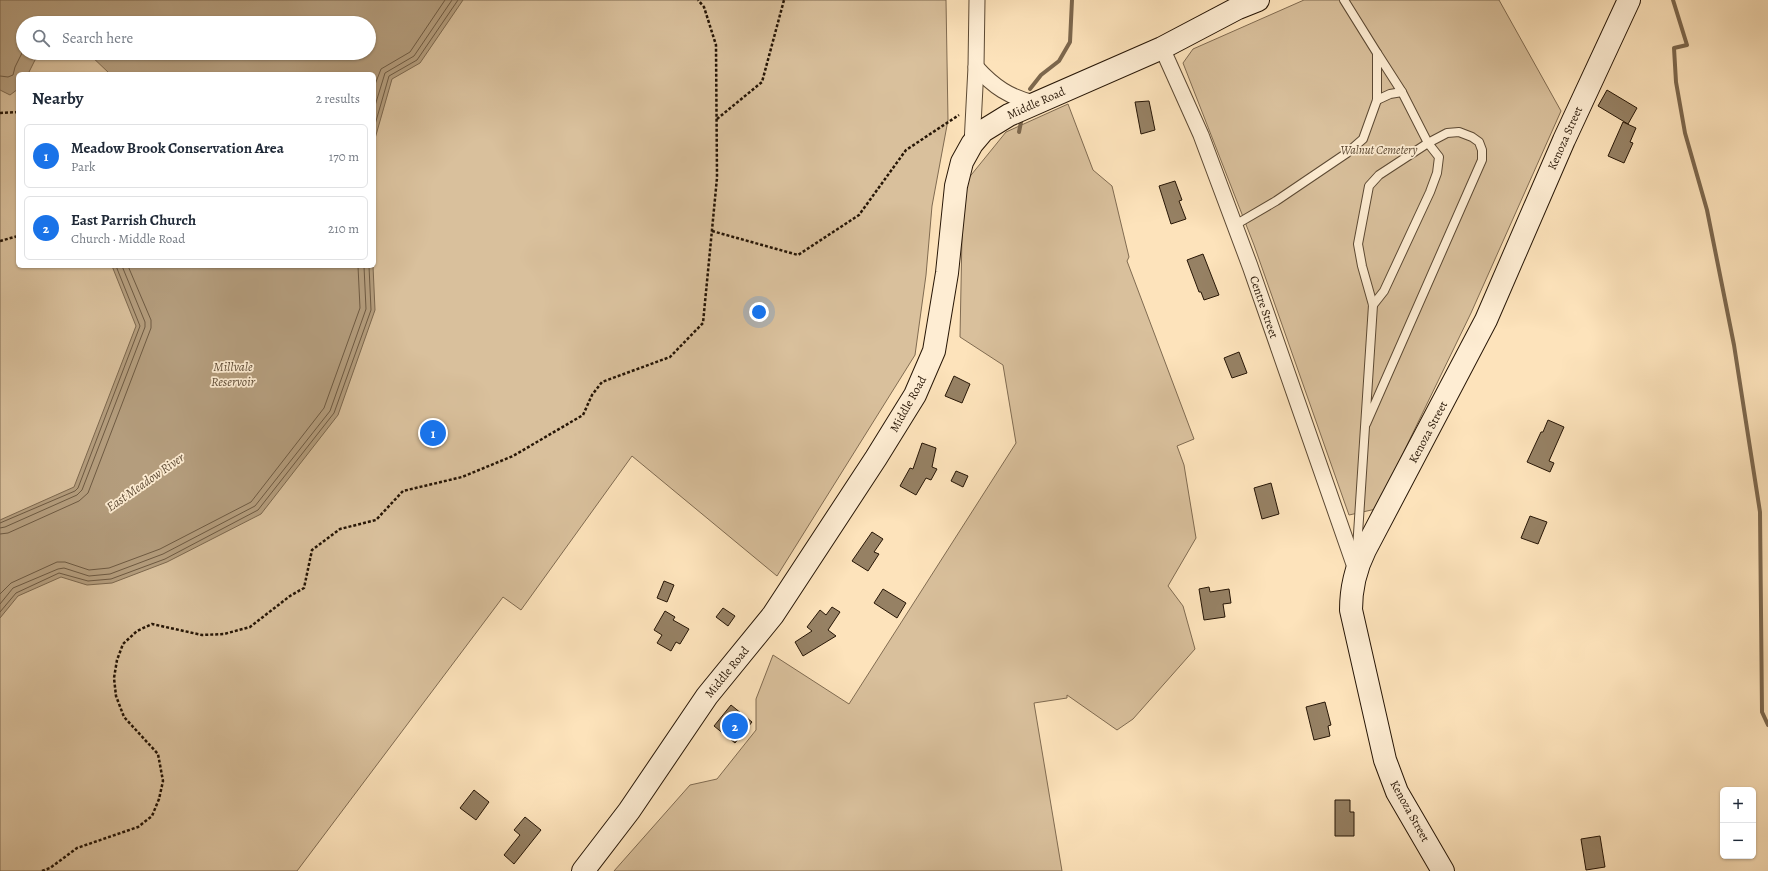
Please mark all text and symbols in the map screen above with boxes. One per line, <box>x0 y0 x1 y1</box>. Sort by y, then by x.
search box <box>16 16 376 60</box>
icon: search <box>30 27 52 49</box>
text: Search here <box>62 28 133 48</box>
street label: Middle Road <box>1004 83 1068 123</box>
text: Nearby <box>32 87 83 110</box>
text: 2 results <box>316 90 360 107</box>
street label: Kenoza Street <box>1544 104 1586 172</box>
text: Meadow Brook Conservation Area <box>71 138 284 158</box>
park label: Walnut Cemetery <box>1340 142 1418 158</box>
text: 1 <box>44 148 48 165</box>
text: 170 m <box>329 148 359 165</box>
text: Park <box>71 158 95 175</box>
text: East Parrish Church <box>71 210 196 230</box>
text: 2 <box>43 220 49 237</box>
text: 210 m <box>328 220 359 237</box>
text: Church · Middle Road <box>71 230 185 247</box>
street label: Centre Street <box>1246 274 1282 340</box>
your location <box>749 302 769 322</box>
water label: Millvale Reservoir <box>211 358 256 390</box>
street label: Middle Road <box>886 373 930 435</box>
street label: Kenoza Street <box>1405 398 1451 466</box>
pin: 1 <box>420 418 446 448</box>
water label: East Meadow River <box>103 449 188 515</box>
street label: Middle Road <box>701 642 753 701</box>
pin: 2 <box>722 711 748 741</box>
street label: Kenoza Street <box>1386 777 1434 845</box>
map controls <box>1720 787 1756 859</box>
button: + <box>1720 787 1756 823</box>
button: − <box>1720 823 1756 859</box>

